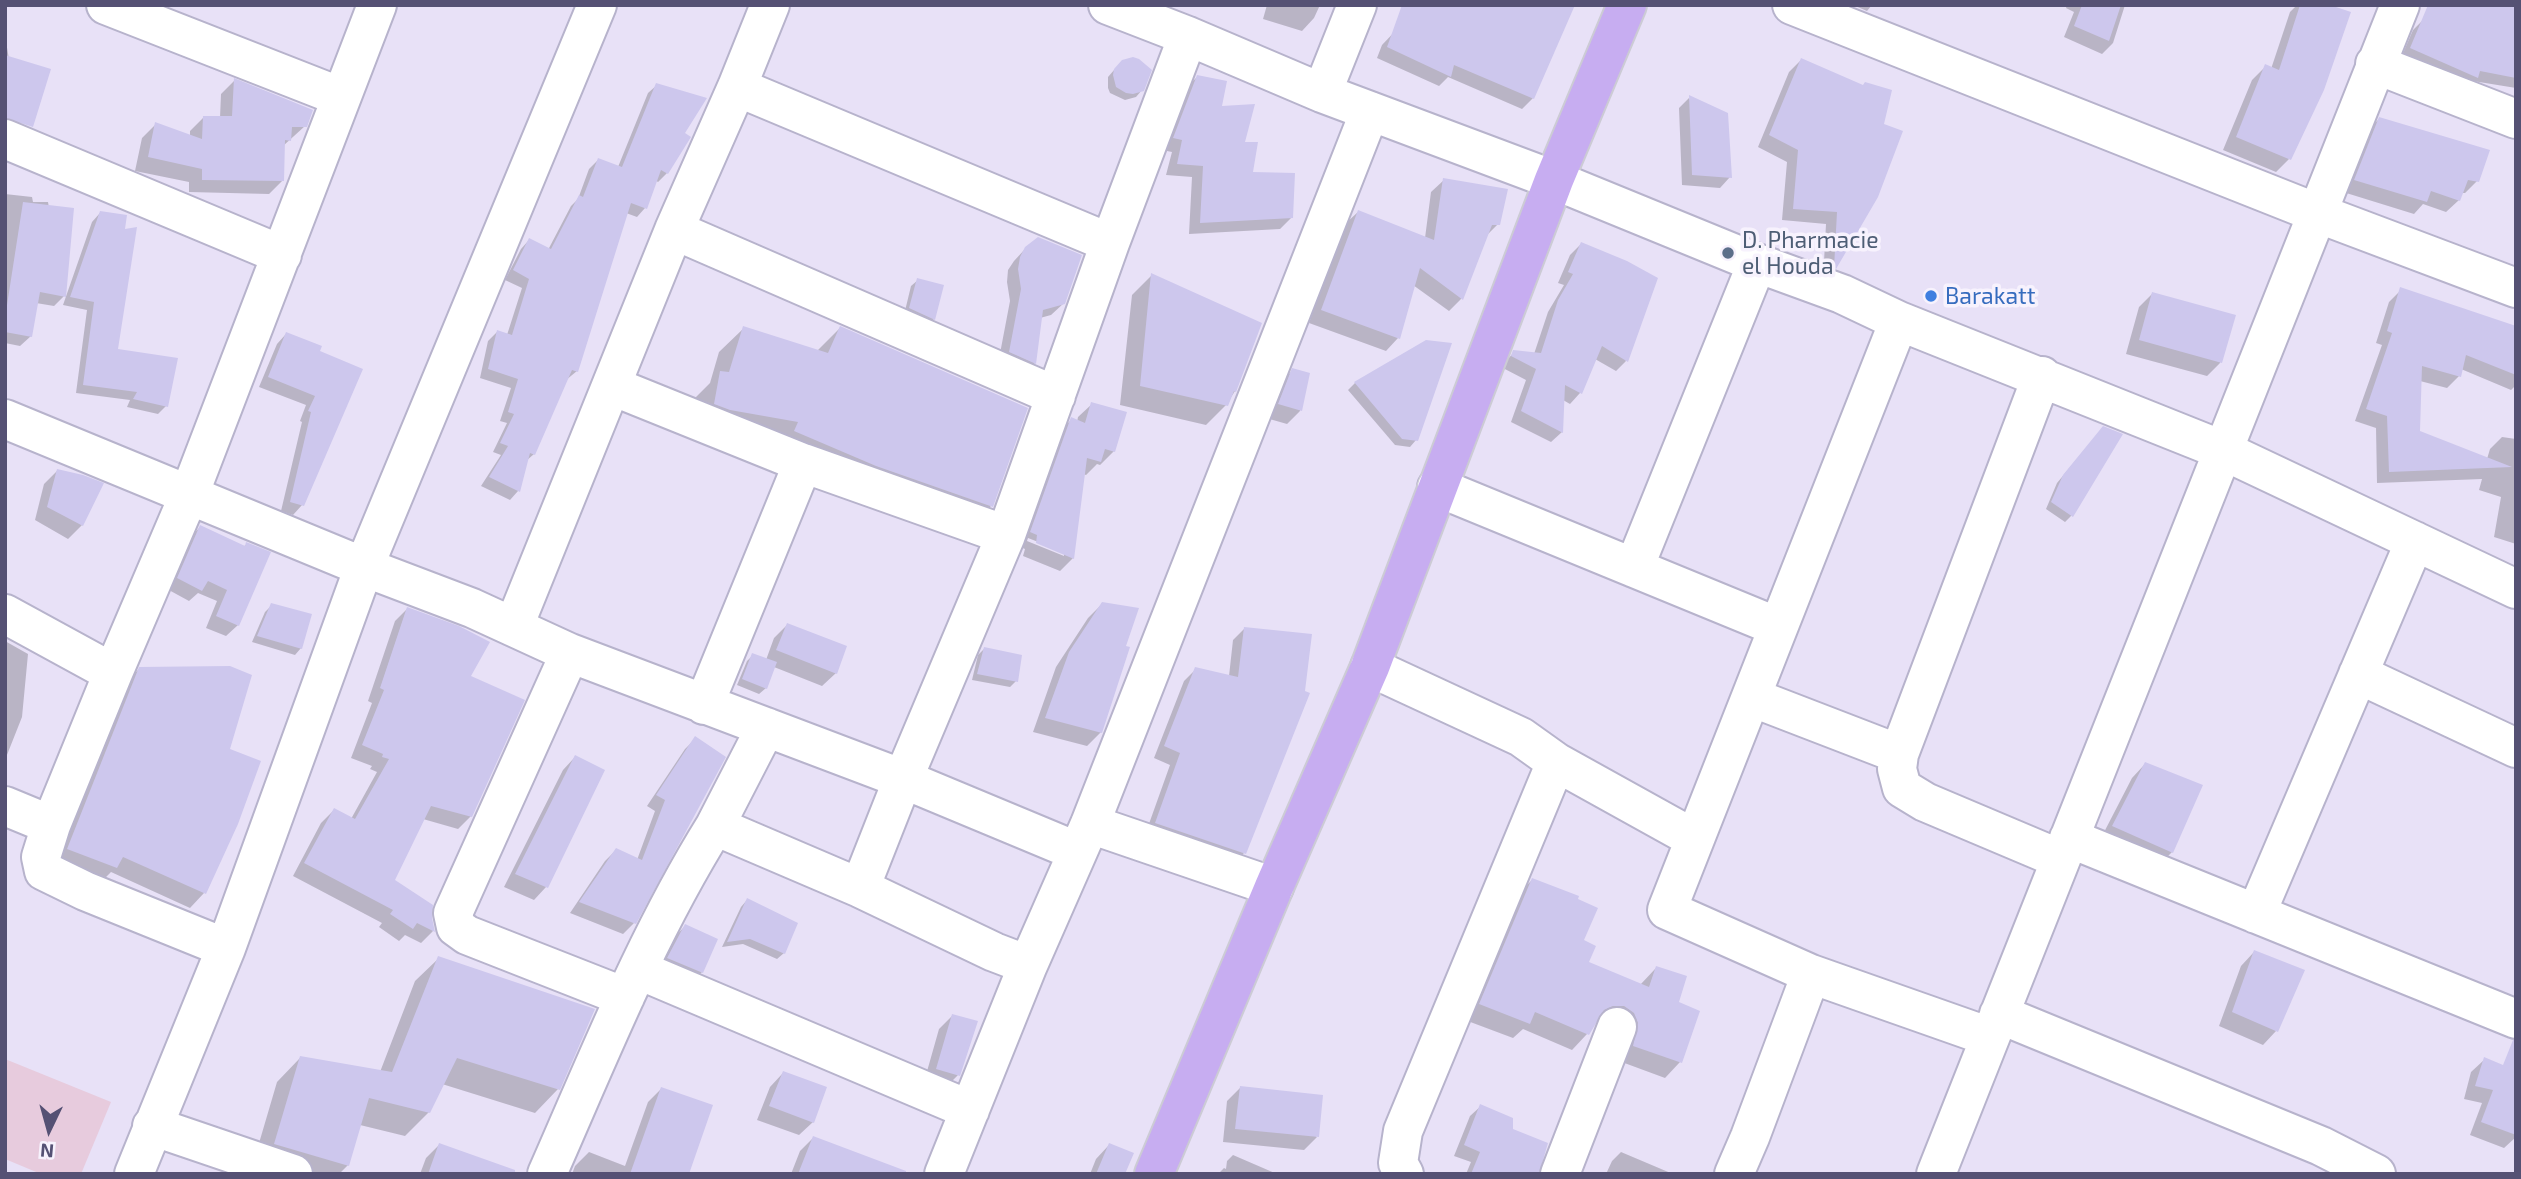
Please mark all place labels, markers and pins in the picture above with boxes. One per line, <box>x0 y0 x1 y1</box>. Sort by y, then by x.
place label: D. Pharmacie el Houda <box>1742 226 1878 280</box>
marker: D. Pharmacie el Houda <box>1720 245 1736 261</box>
place label: Barakatt <box>1945 282 2036 310</box>
marker: Barakatt <box>1923 288 1939 304</box>

